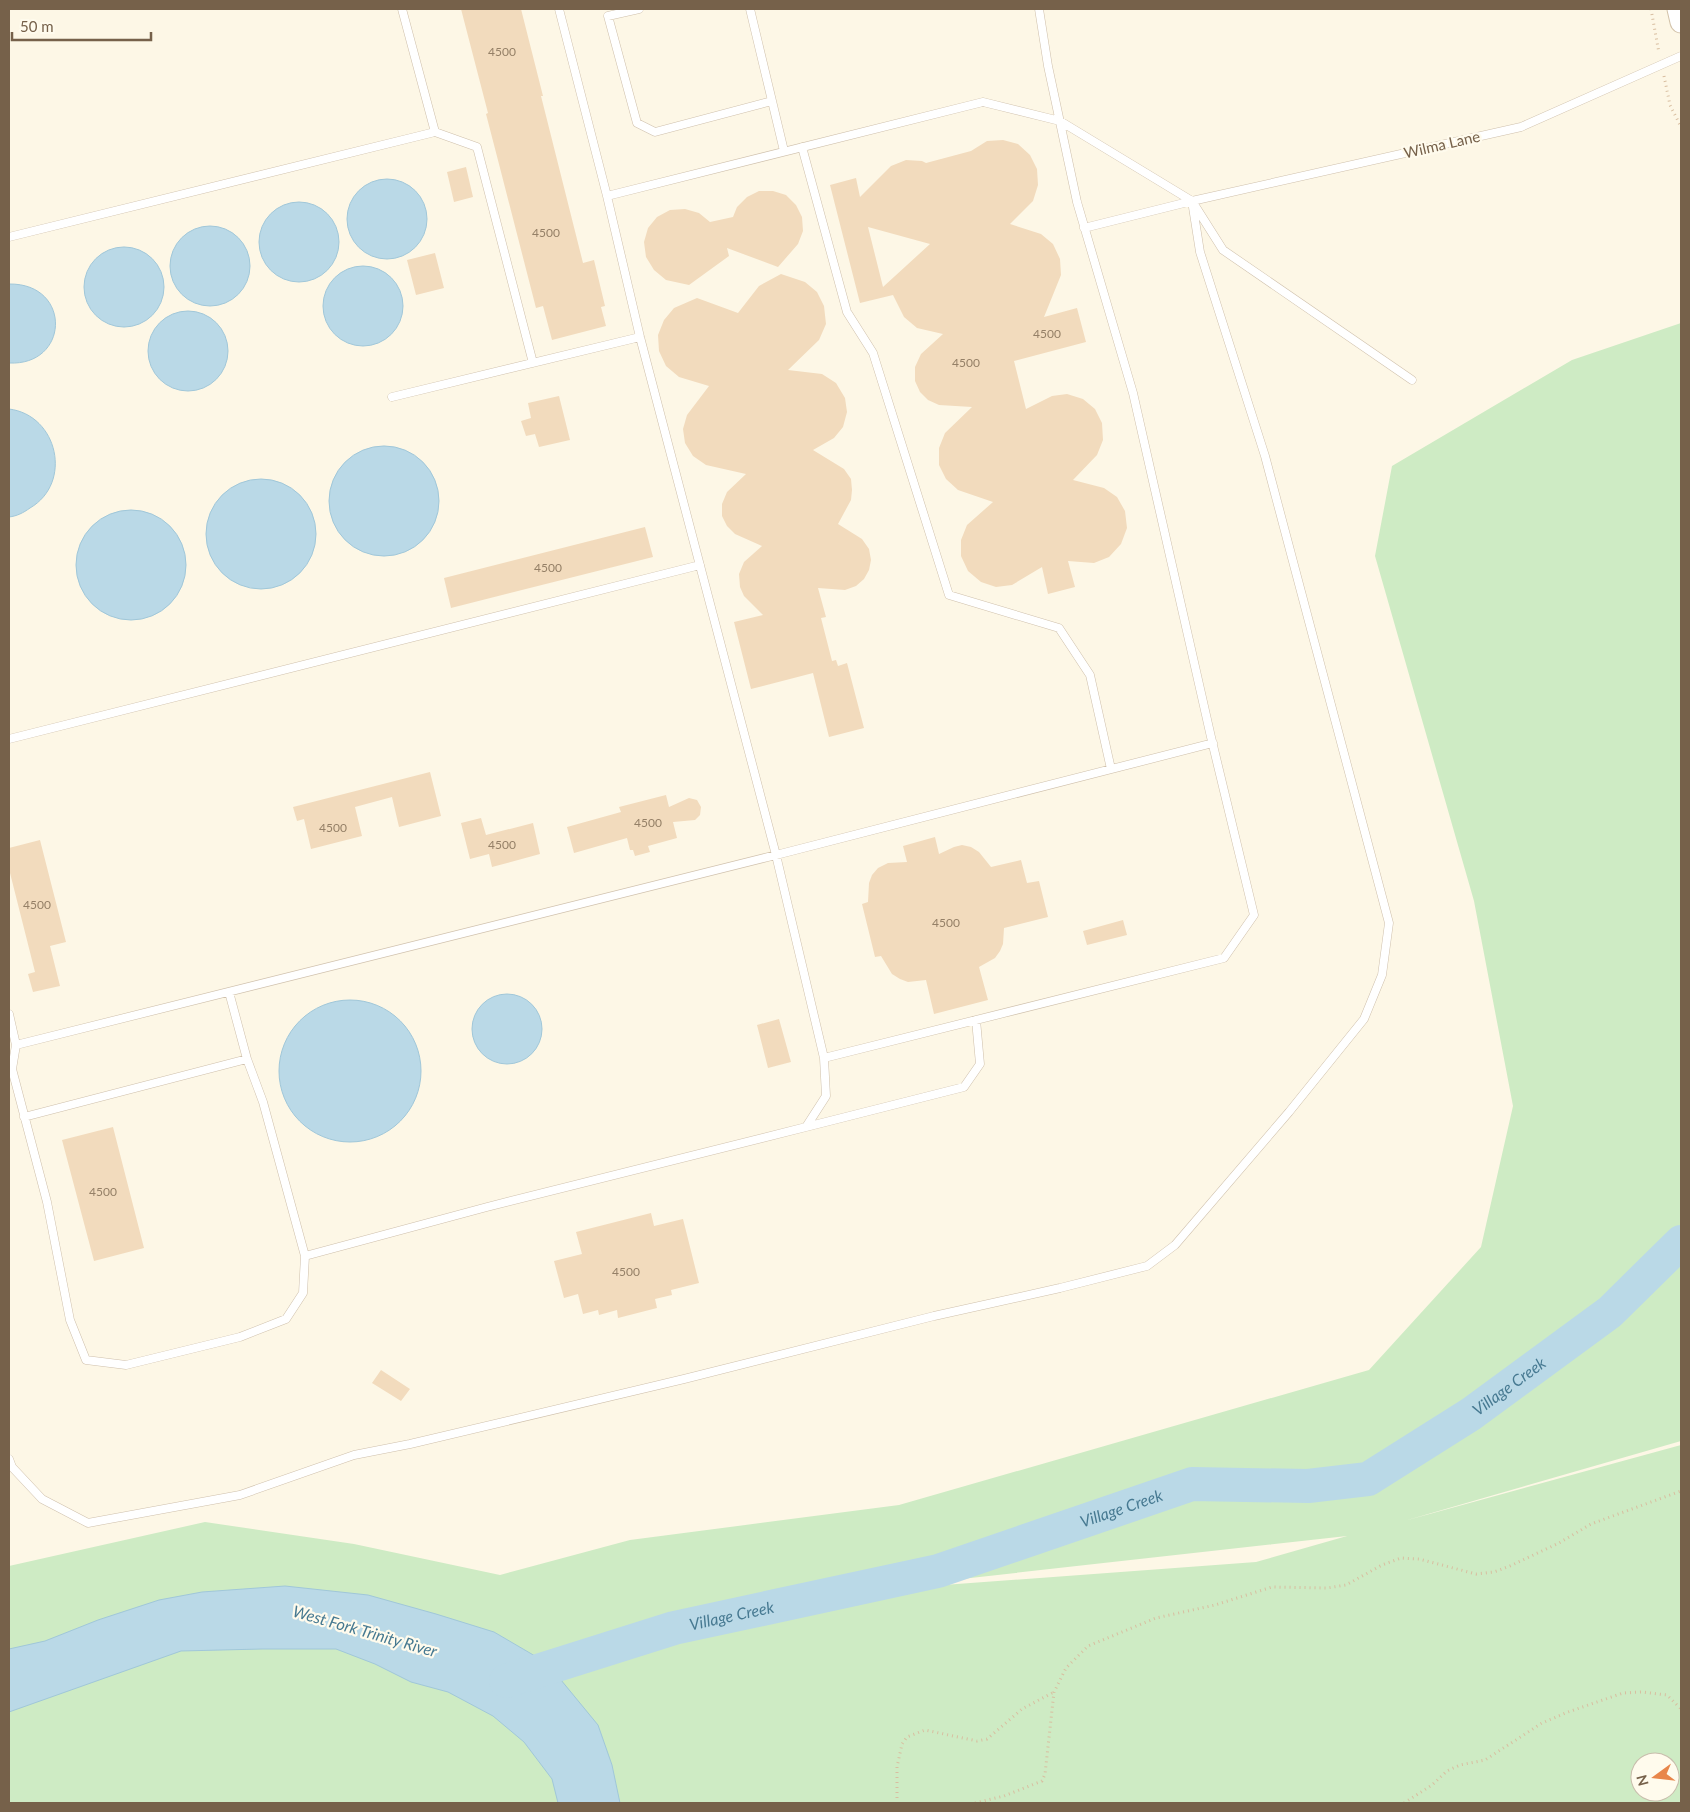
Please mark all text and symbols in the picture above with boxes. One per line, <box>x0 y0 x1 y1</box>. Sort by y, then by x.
scale bar <box>12 10 151 42</box>
text: 50 m <box>20 17 54 35</box>
house number: 4500 <box>488 44 516 59</box>
street label: Wilma Lane <box>1402 126 1482 162</box>
house number: 4500 <box>532 225 560 240</box>
house number: 4500 <box>1033 326 1061 341</box>
house number: 4500 <box>952 355 980 370</box>
house number: 4500 <box>534 560 562 575</box>
house number: 4500 <box>634 815 662 830</box>
house number: 4500 <box>319 820 347 835</box>
house number: 4500 <box>488 837 516 852</box>
house number: 4500 <box>23 897 51 912</box>
house number: 4500 <box>932 915 960 930</box>
house number: 4500 <box>89 1184 117 1199</box>
house number: 4500 <box>612 1264 640 1279</box>
water label: Village Creek <box>1468 1352 1549 1419</box>
water label: Village Creek <box>1077 1485 1165 1531</box>
water label: Village Creek <box>687 1597 776 1633</box>
water label: West Fork Trinity River <box>291 1601 440 1660</box>
north arrow <box>1630 1752 1680 1802</box>
text: N <box>1632 1773 1652 1788</box>

